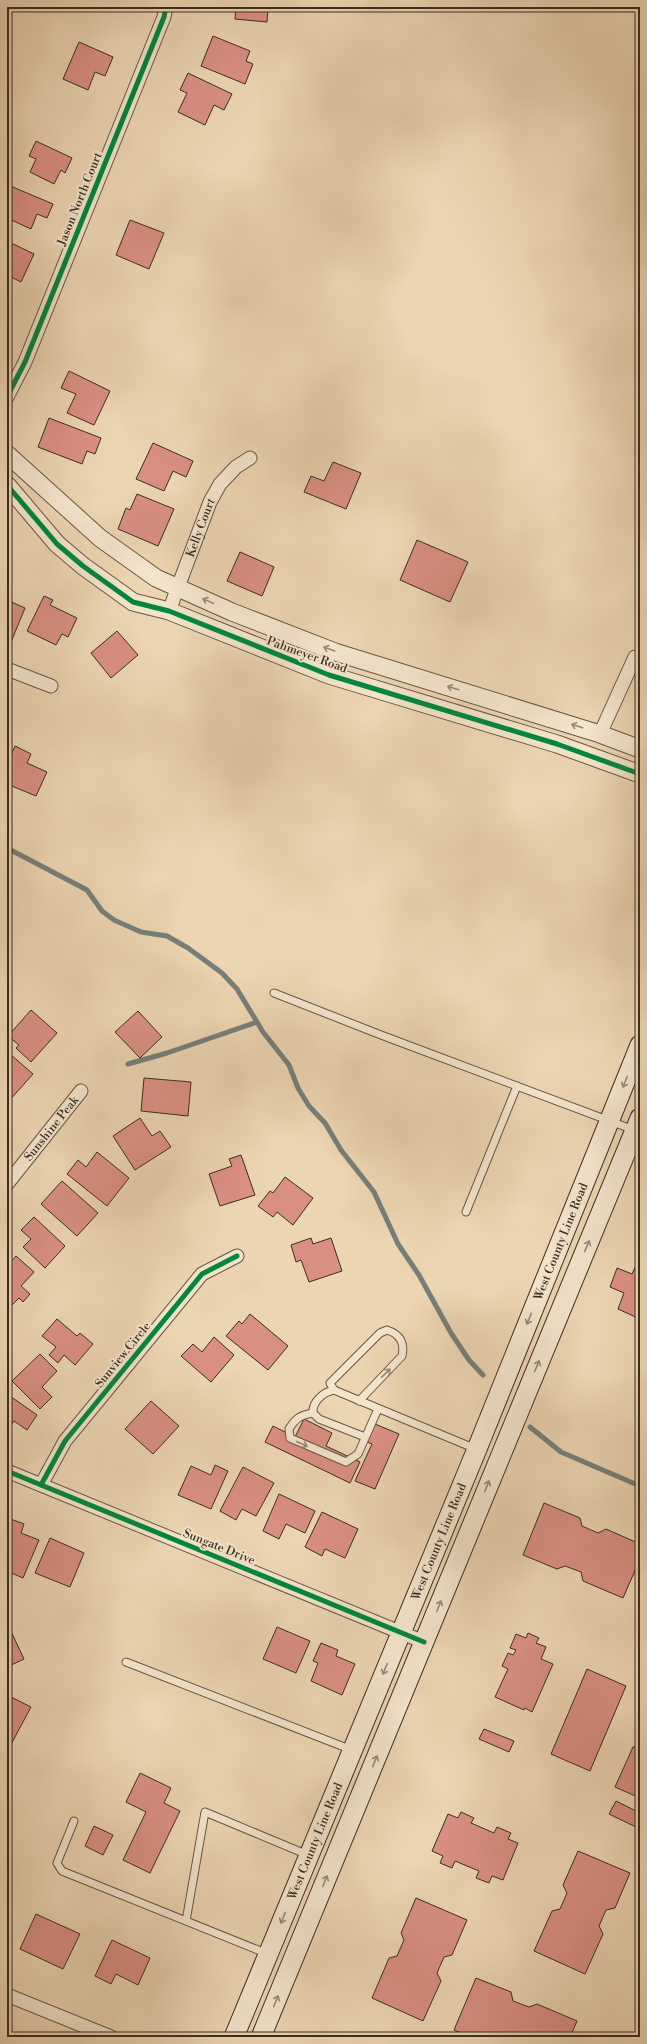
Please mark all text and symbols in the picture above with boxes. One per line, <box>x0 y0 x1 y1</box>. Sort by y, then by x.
street label: Jason North Court <box>54 149 106 249</box>
street label: Kelly Court <box>182 495 219 559</box>
one-way arrow <box>202 597 214 604</box>
street label: Pahmeyer Road <box>265 633 349 677</box>
one-way arrow <box>323 645 335 653</box>
one-way arrow <box>446 684 459 691</box>
one-way arrow <box>571 722 584 729</box>
one-way arrow <box>621 1075 629 1087</box>
street label: Sunshine Peak <box>21 1092 82 1164</box>
street label: West County Line Road <box>530 1180 591 1303</box>
one-way arrow <box>584 1240 592 1252</box>
one-way arrow <box>525 1312 533 1324</box>
street label: Sunview Circle <box>92 1319 154 1391</box>
one-way arrow <box>534 1360 542 1372</box>
one-way arrow <box>381 1368 391 1378</box>
one-way arrow <box>295 1441 307 1448</box>
one-way arrow <box>484 1480 492 1492</box>
street label: West County Line Road <box>407 1481 470 1603</box>
street label: Sungate Drive <box>181 1526 257 1568</box>
one-way arrow <box>435 1601 443 1613</box>
one-way arrow <box>381 1662 389 1674</box>
one-way arrow <box>372 1755 379 1767</box>
street label: West County Line Road <box>284 1780 346 1903</box>
one-way arrow <box>322 1875 330 1887</box>
one-way arrow <box>279 1912 286 1924</box>
one-way arrow <box>272 1995 280 2007</box>

